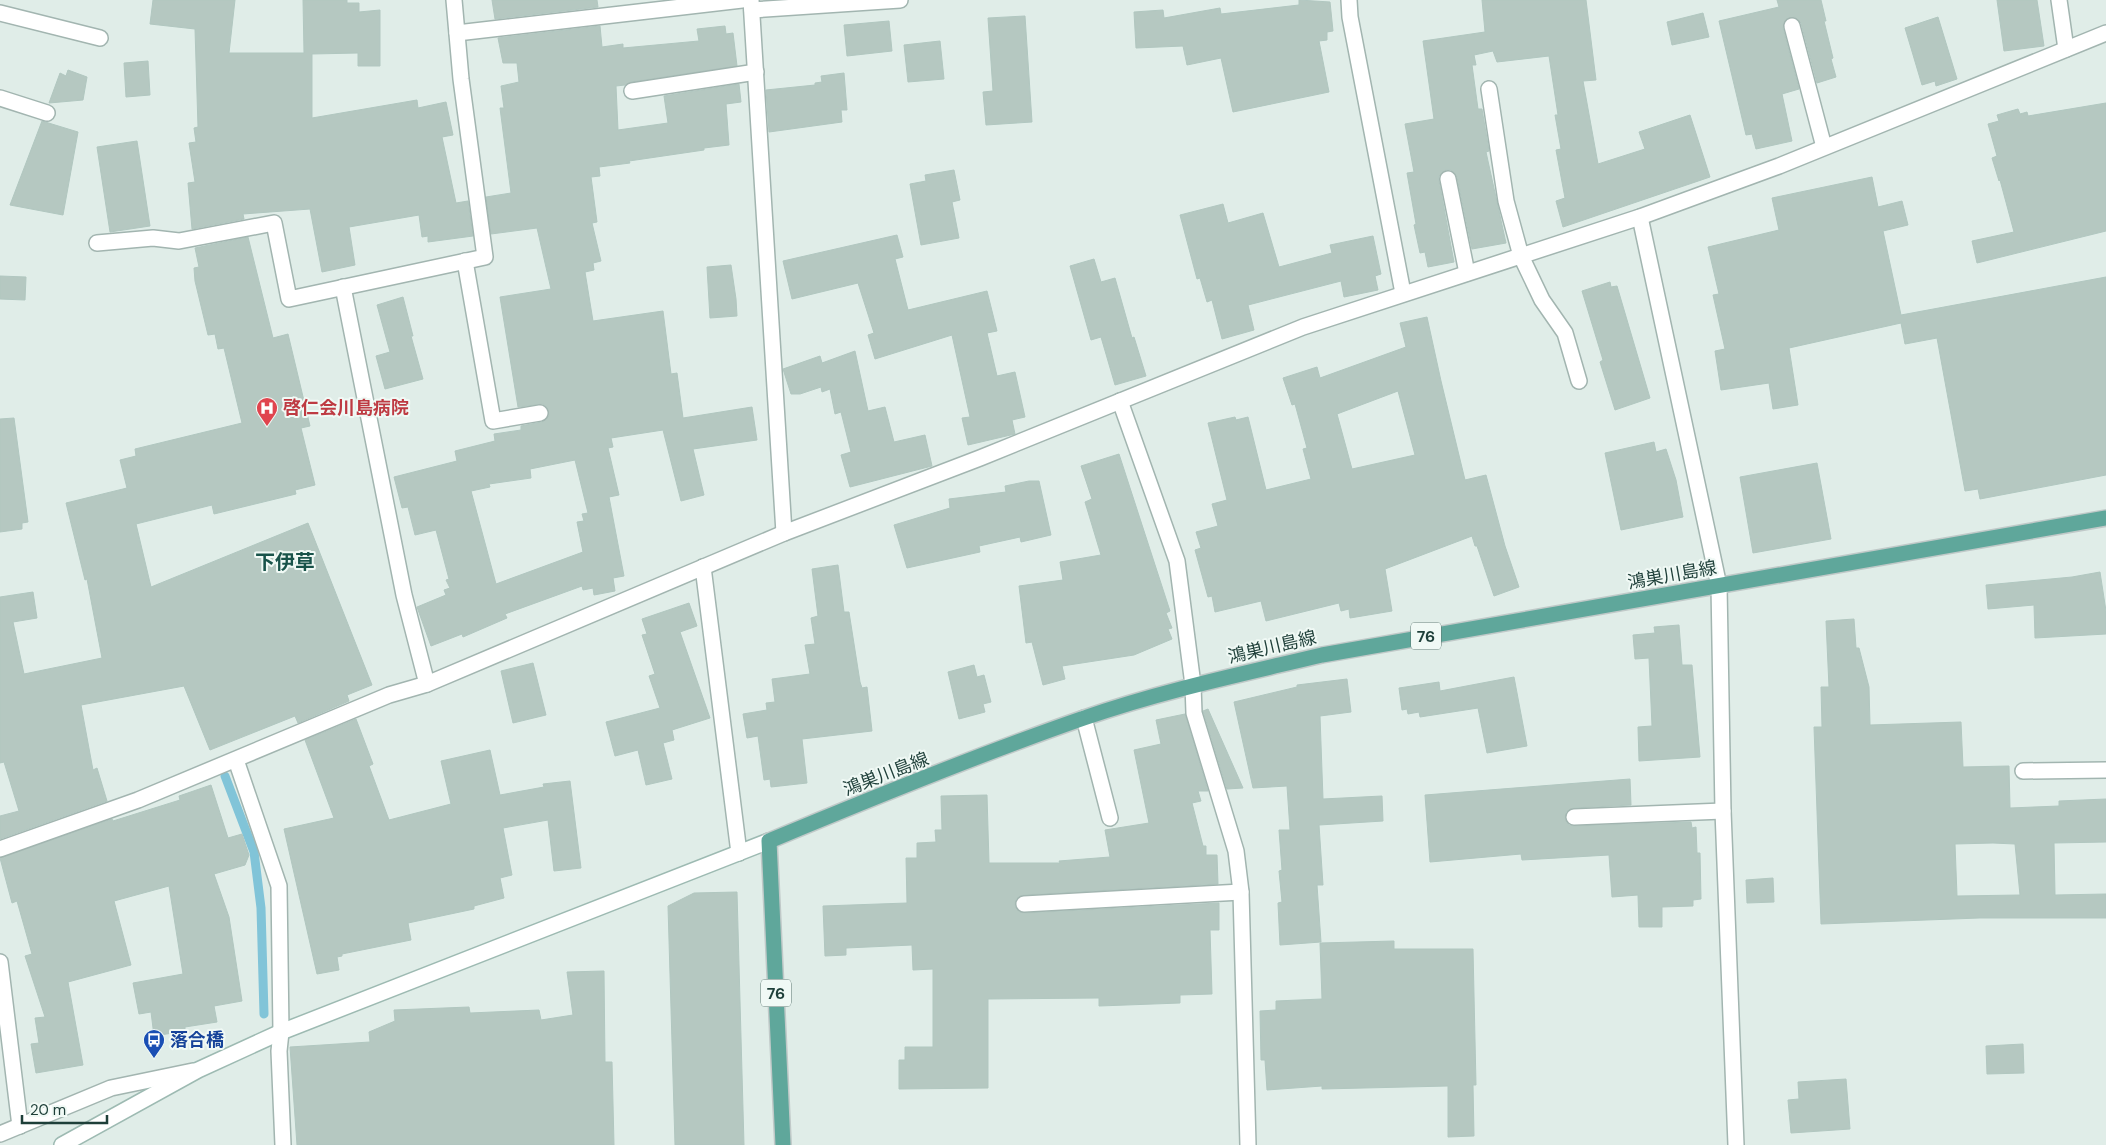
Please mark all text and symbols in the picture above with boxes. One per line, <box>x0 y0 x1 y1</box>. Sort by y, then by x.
hospital icon: 啓仁会川島病院 <box>255 396 279 427</box>
place label: 啓仁会川島病院 <box>283 396 409 420</box>
district label: 下伊草 <box>255 549 315 575</box>
street label: 鴻巣川島線 <box>1626 555 1718 595</box>
road number: 76 <box>1411 622 1441 650</box>
street label: 鴻巣川島線 <box>1225 625 1319 669</box>
street label: 鴻巣川島線 <box>840 747 932 801</box>
road number: 76 <box>761 980 791 1006</box>
bus stop icon: 落合橋 <box>142 1028 166 1059</box>
place label: 落合橋 <box>170 1028 224 1052</box>
scale bar <box>22 1092 108 1124</box>
text: 20 m <box>30 1100 66 1120</box>

